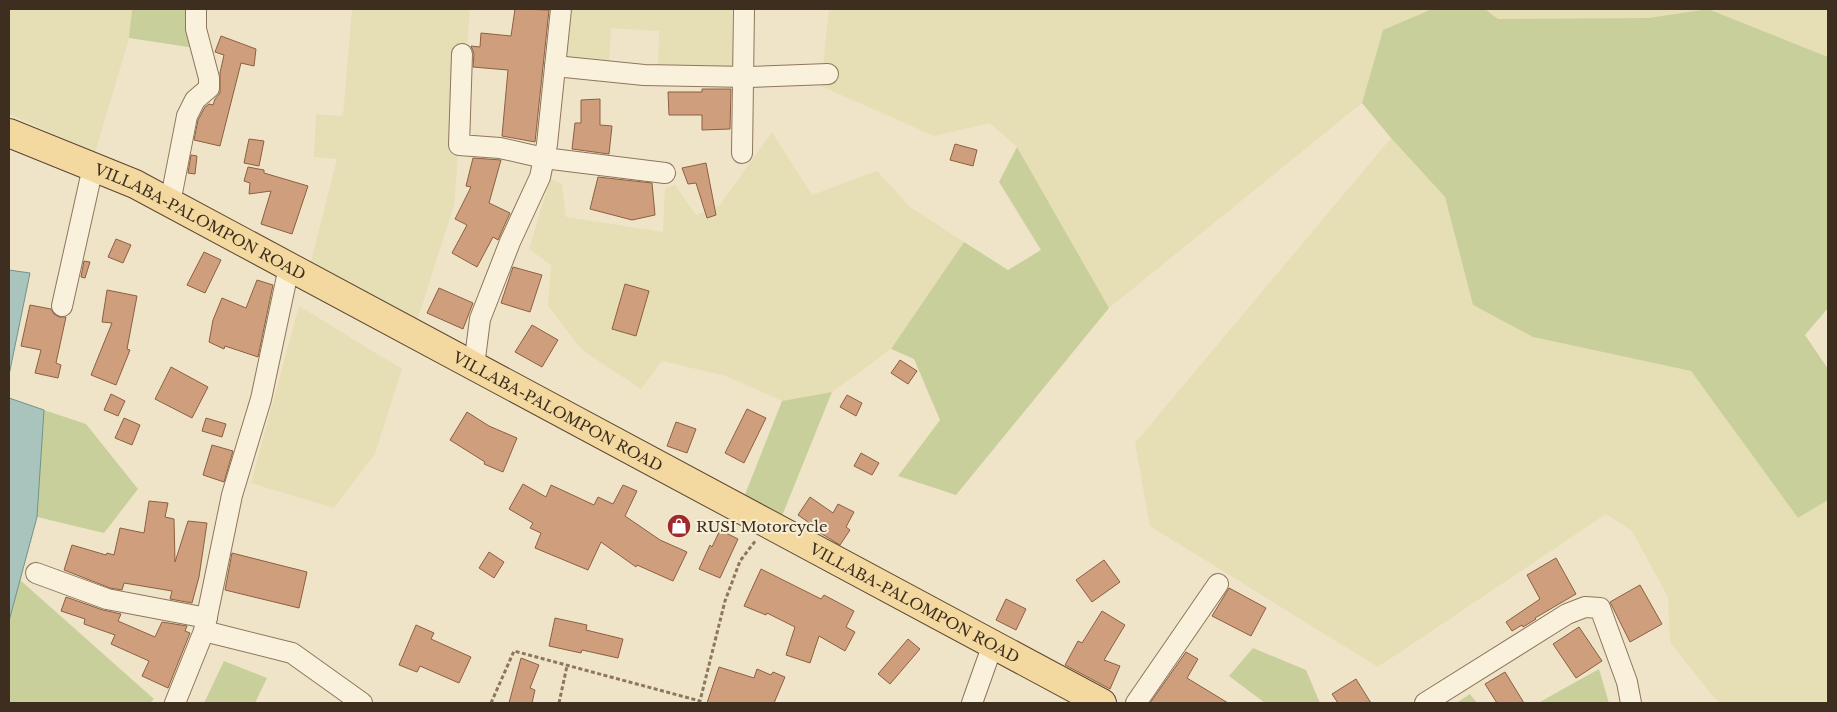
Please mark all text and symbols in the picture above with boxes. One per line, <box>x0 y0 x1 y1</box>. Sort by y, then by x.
street label: VILLABA-PALOMPON ROAD <box>91 159 309 284</box>
street label: VILLABA-PALOMPON ROAD <box>449 347 666 475</box>
shop icon: RUSI Motorcycle <box>666 513 692 539</box>
place label: RUSI Motorcycle <box>696 517 828 536</box>
street label: VILLABA-PALOMPON ROAD <box>806 538 1023 667</box>

